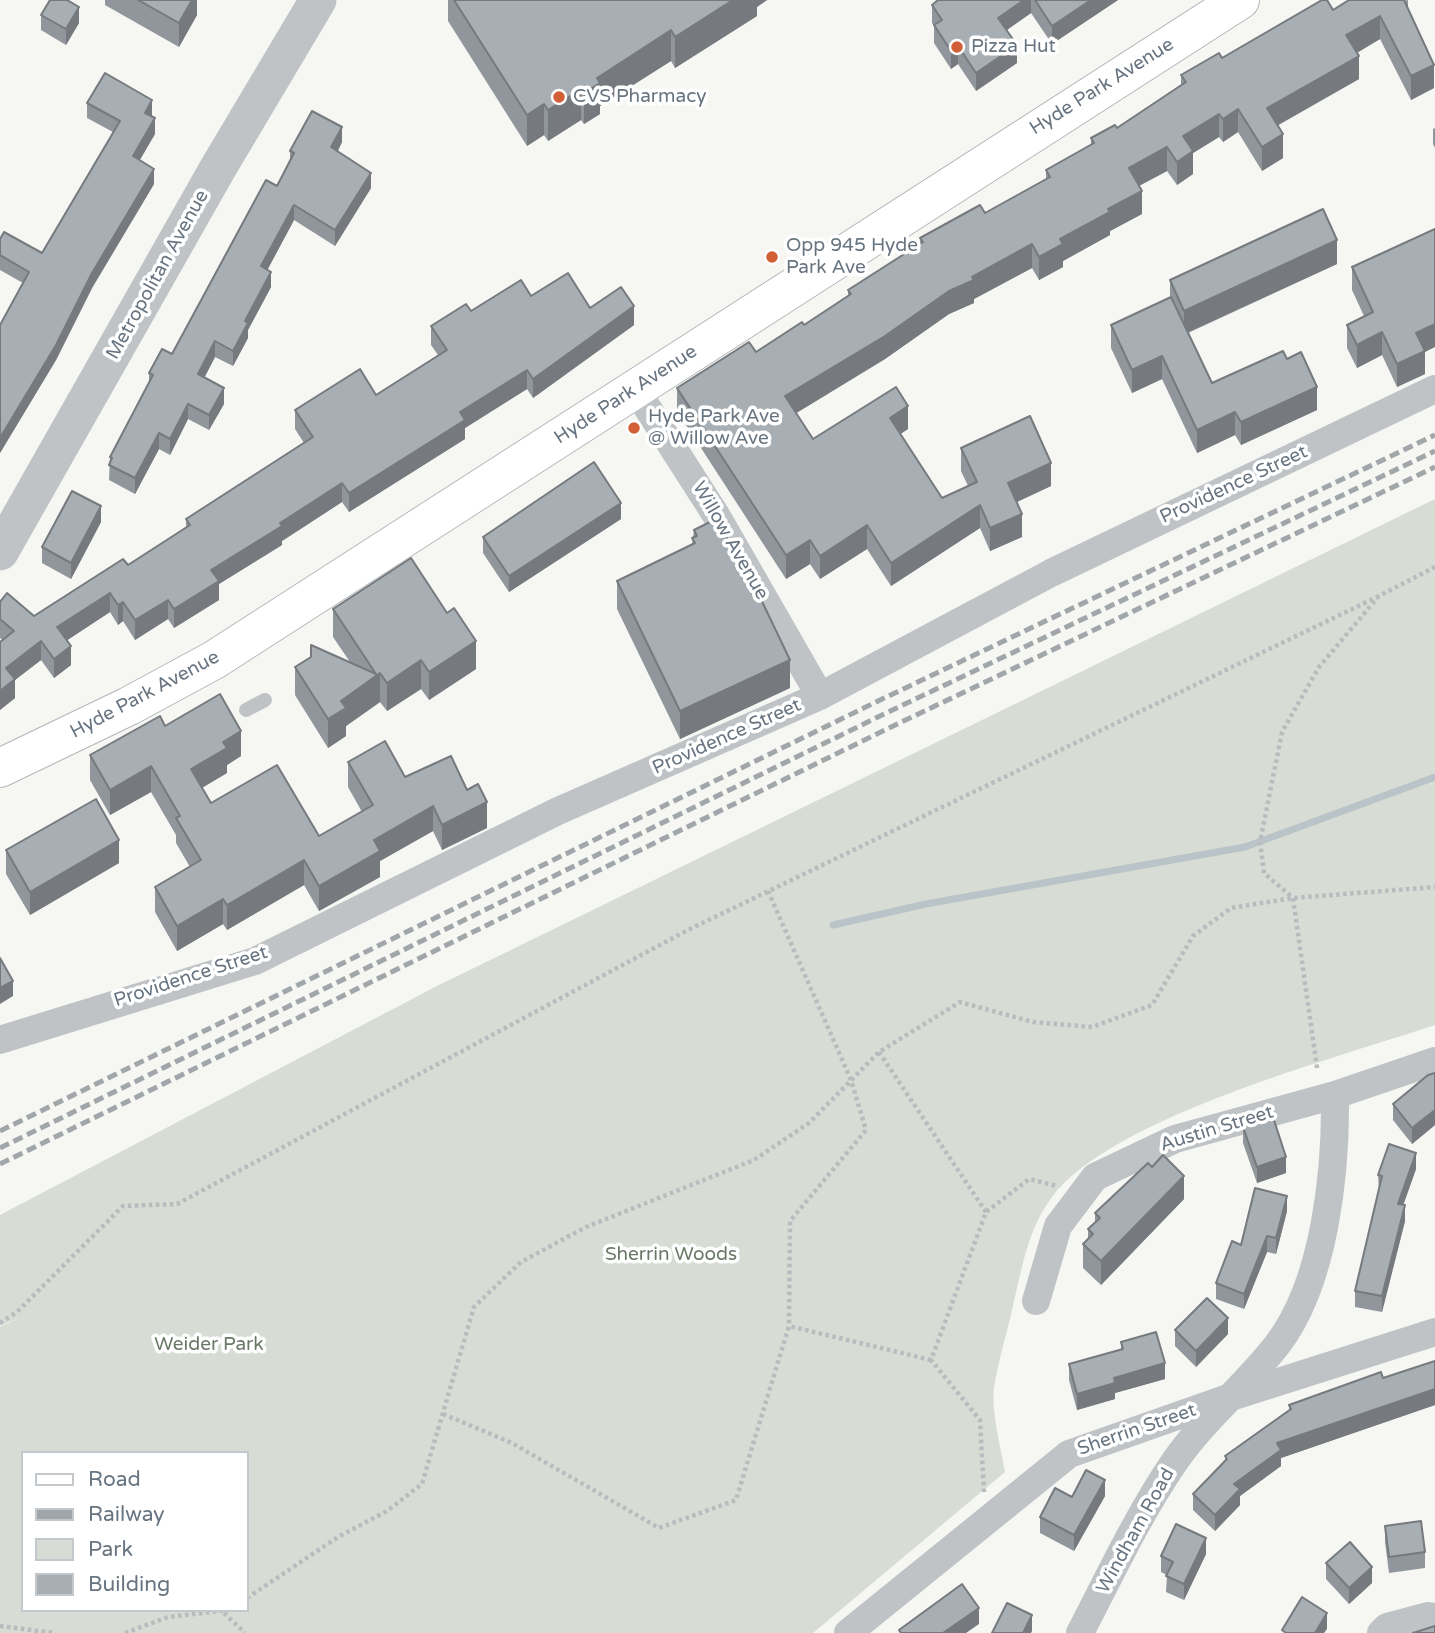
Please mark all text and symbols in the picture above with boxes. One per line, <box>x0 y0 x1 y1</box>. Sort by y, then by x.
street label: Hyde Park Avenue <box>1026 33 1178 141</box>
place label: Pizza Hut <box>971 36 1056 58</box>
marker: Pizza Hut <box>949 39 965 55</box>
place label: CVS Pharmacy <box>573 86 707 108</box>
marker: CVS Pharmacy <box>551 89 567 105</box>
street label: Metropolitan Avenue <box>102 186 214 364</box>
place label: Opp 945 Hyde Park Ave <box>786 235 918 279</box>
marker: Opp 945 Hyde Park Ave <box>764 249 780 265</box>
street label: Hyde Park Avenue <box>550 340 702 450</box>
place label: Hyde Park Ave @ Willow Ave <box>648 406 780 450</box>
marker: Hyde Park Ave @ Willow Ave <box>626 420 642 436</box>
street label: Providence Street <box>1157 441 1311 529</box>
street label: Willow Avenue <box>687 478 773 604</box>
street label: Hyde Park Avenue <box>67 646 223 744</box>
street label: Providence Street <box>649 694 805 780</box>
street label: Providence Street <box>111 941 271 1013</box>
street label: Austin Street <box>1158 1101 1276 1157</box>
park label: Sherrin Woods <box>605 1244 737 1266</box>
park label: Weider Park <box>154 1334 264 1356</box>
street label: Sherrin Street <box>1075 1399 1199 1461</box>
legend <box>21 1451 248 1612</box>
street label: Windham Road <box>1092 1464 1180 1598</box>
text: Road <box>88 1467 141 1492</box>
text: Railway <box>88 1502 165 1527</box>
text: Park <box>88 1537 133 1562</box>
text: Building <box>88 1572 170 1597</box>

